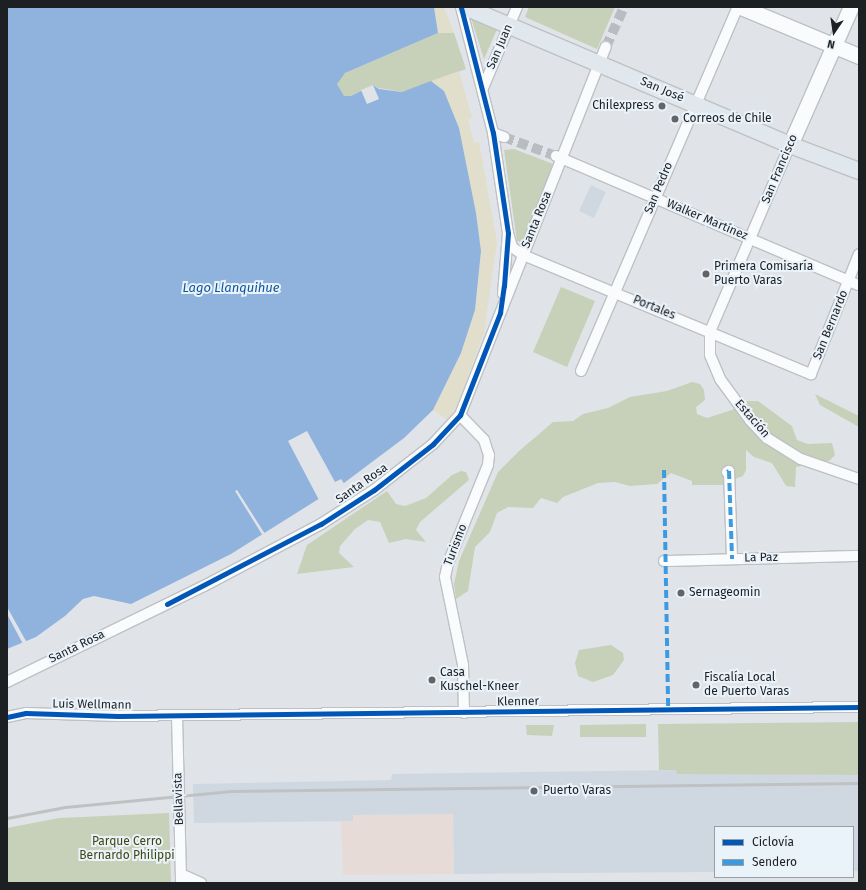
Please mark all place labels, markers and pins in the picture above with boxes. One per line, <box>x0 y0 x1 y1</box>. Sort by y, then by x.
place label: Chilexpress <box>592 99 654 113</box>
marker: Chilexpress <box>657 101 667 111</box>
place label: Correos de Chile <box>683 112 772 126</box>
marker: Correos de Chile <box>670 114 680 124</box>
place label: Primera Comisaría Puerto Varas <box>714 260 813 288</box>
marker: Primera Comisaría Puerto Varas <box>701 269 711 279</box>
place label: Sernageomin <box>689 586 760 600</box>
marker: Sernageomin <box>676 588 686 598</box>
place label: Casa Kuschel-Kneer <box>440 666 519 694</box>
place label: Fiscalía Local de Puerto Varas <box>704 671 789 699</box>
marker: Casa Kuschel-Kneer <box>427 675 437 685</box>
marker: Fiscalía Local de Puerto Varas <box>691 680 701 690</box>
place label: Puerto Varas <box>543 784 611 798</box>
marker: Puerto Varas <box>528 785 540 797</box>

